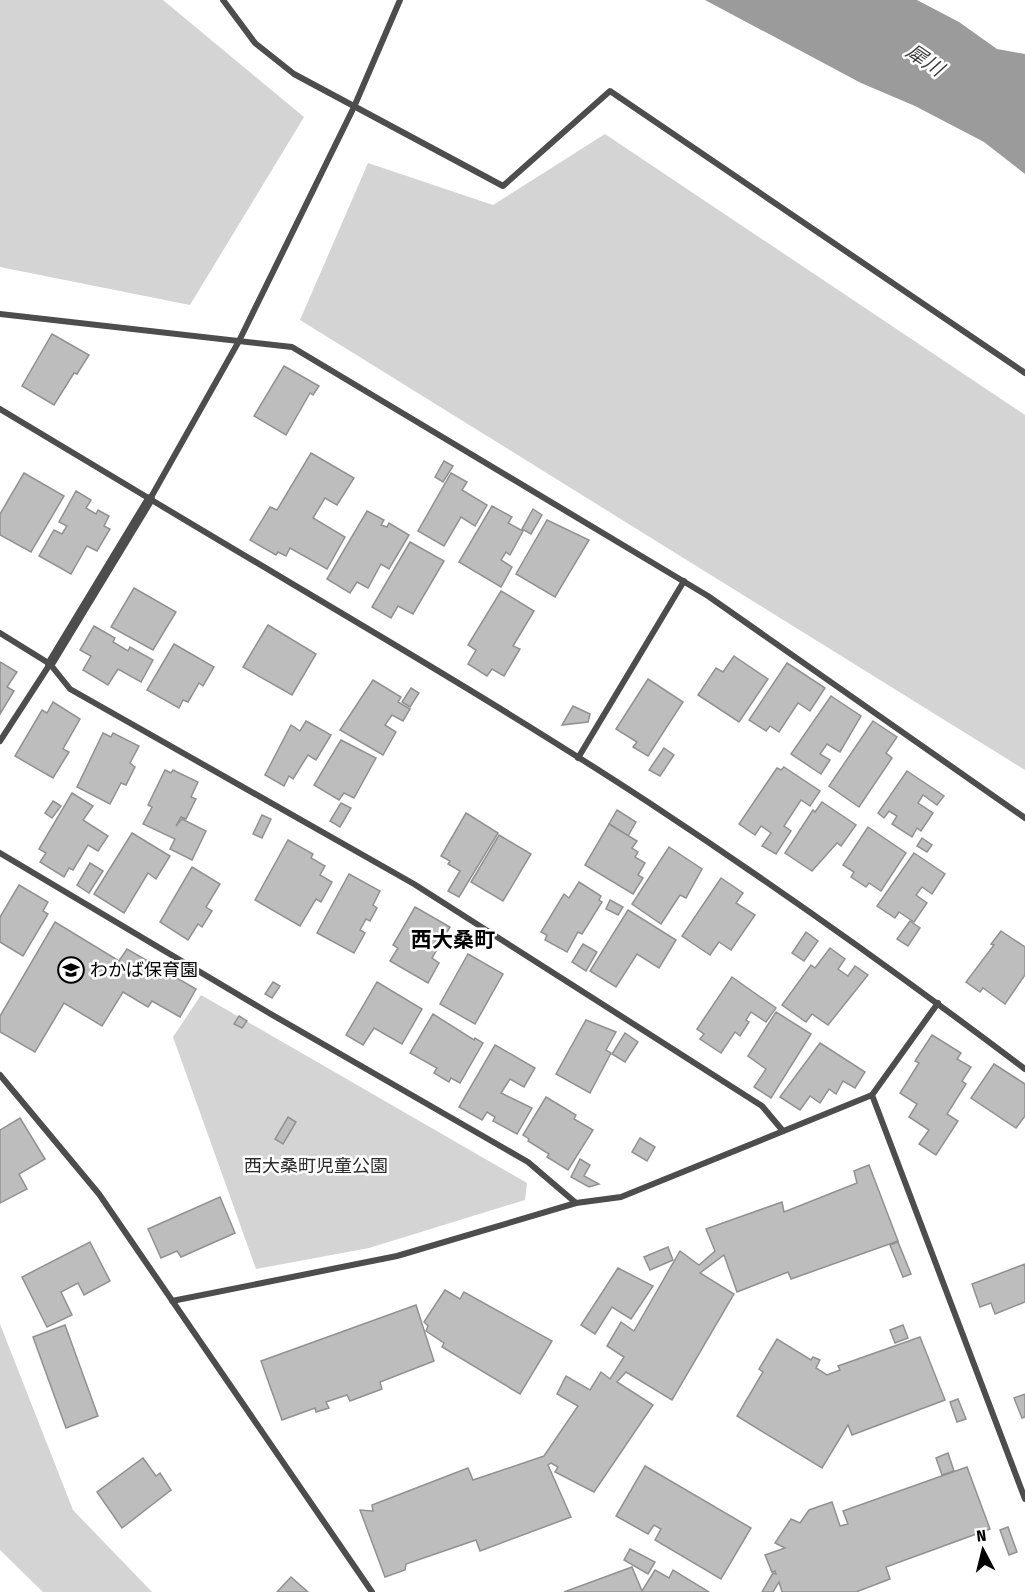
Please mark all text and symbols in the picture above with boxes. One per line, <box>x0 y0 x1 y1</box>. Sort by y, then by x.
water label: 犀川 <box>902 39 950 82</box>
district label: 西大桑町 <box>411 927 495 953</box>
school or university icon: わかば保育園 <box>56 955 86 985</box>
place label: わかば保育園 <box>90 959 198 981</box>
park label: 西大桑町児童公園 <box>244 1155 388 1177</box>
north arrow <box>953 1520 1013 1580</box>
text: N <box>975 1526 987 1546</box>

